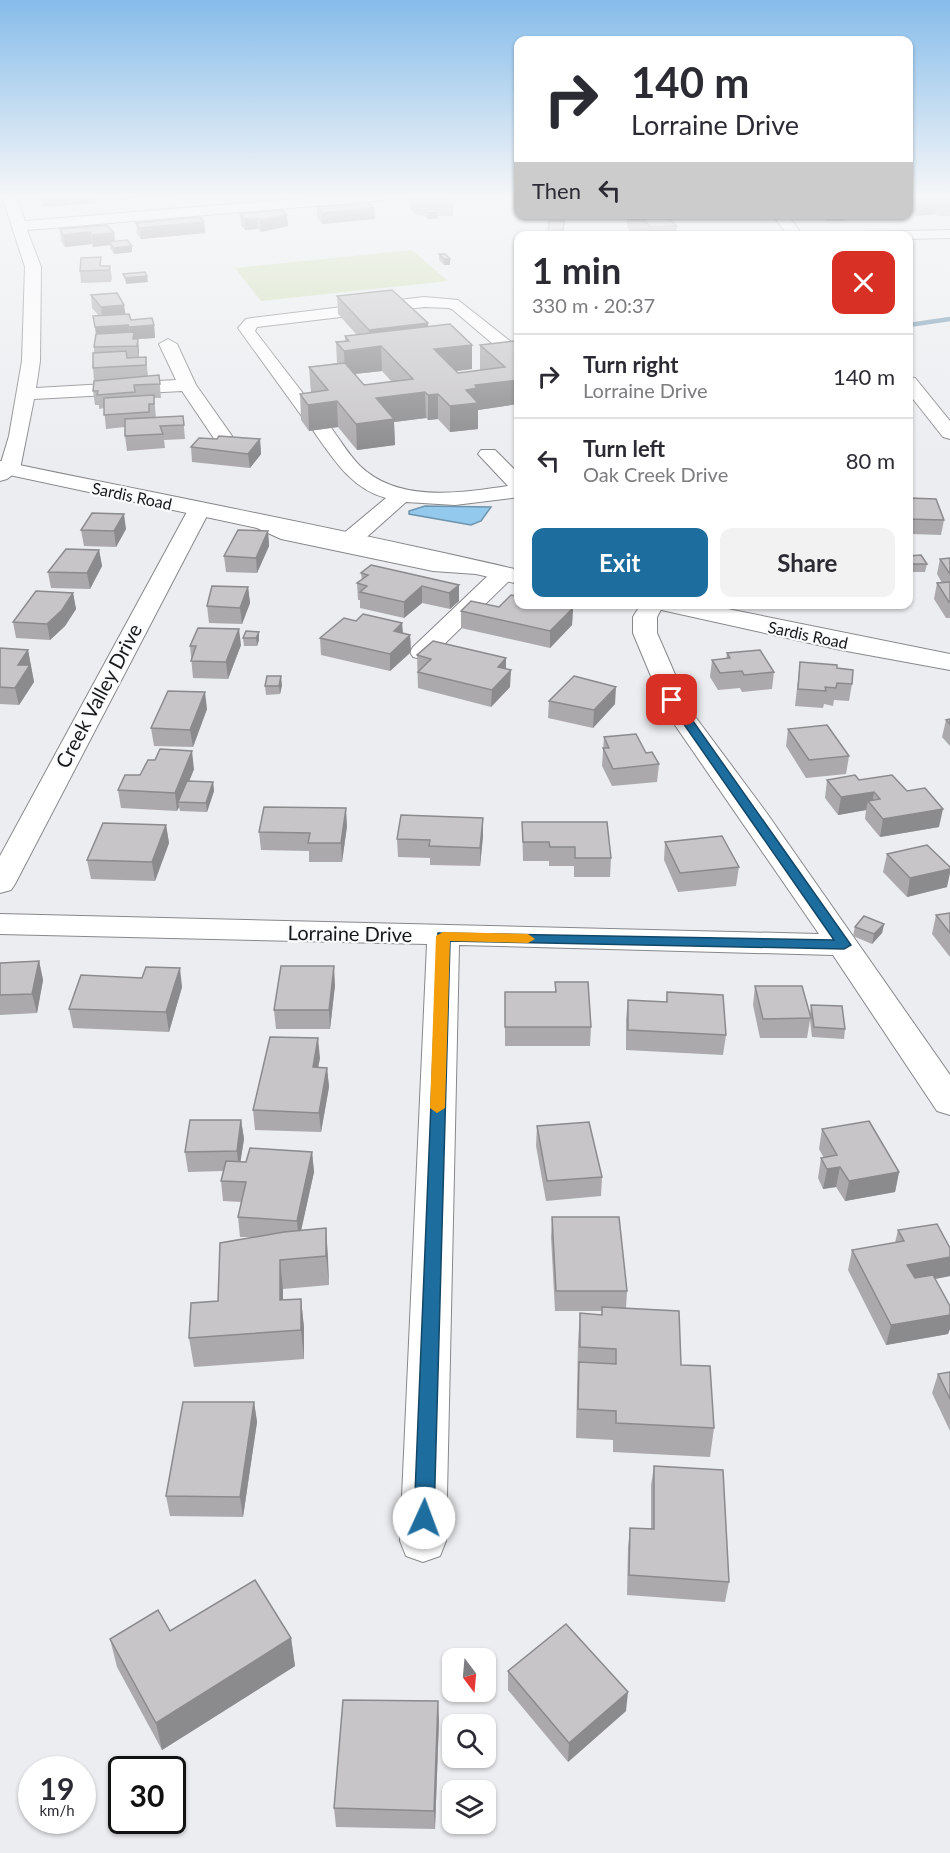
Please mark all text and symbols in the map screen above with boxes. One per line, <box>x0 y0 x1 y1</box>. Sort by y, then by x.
text: 140 m <box>631 57 749 107</box>
icon: right <box>532 60 610 138</box>
text: Lorraine Drive <box>631 108 799 141</box>
icon: left <box>593 174 626 207</box>
text: Then <box>532 177 581 204</box>
text: 1 min <box>532 248 621 292</box>
button: close <box>832 251 895 314</box>
text: 330 m · 20:37 <box>532 293 655 317</box>
text: Turn right <box>583 351 678 378</box>
icon: right <box>532 360 565 393</box>
text: 140 m <box>833 363 895 390</box>
text: Lorraine Drive <box>583 378 708 402</box>
text: Turn left <box>583 435 665 462</box>
icon: left <box>532 444 565 477</box>
text: 80 m <box>846 447 895 474</box>
text: Oak Creek Drive <box>583 462 728 486</box>
street label: Sardis Road <box>90 478 174 513</box>
button: Exit <box>532 528 708 597</box>
button: Share <box>720 528 895 597</box>
street label: Sardis Road <box>766 617 850 652</box>
street label: Creek Valley Drive <box>50 619 146 772</box>
pin <box>646 674 697 725</box>
icon: arrive <box>655 683 688 716</box>
street label: Lorraine Drive <box>288 920 412 946</box>
position arrow <box>392 1486 456 1550</box>
north arrow <box>442 1648 496 1702</box>
map controls <box>442 1648 496 1834</box>
button: search <box>442 1714 496 1768</box>
speed limit sign: 30 <box>108 1756 186 1834</box>
text: 19 <box>40 1770 74 1806</box>
button: layers <box>442 1780 496 1834</box>
text: km/h <box>39 1801 75 1819</box>

